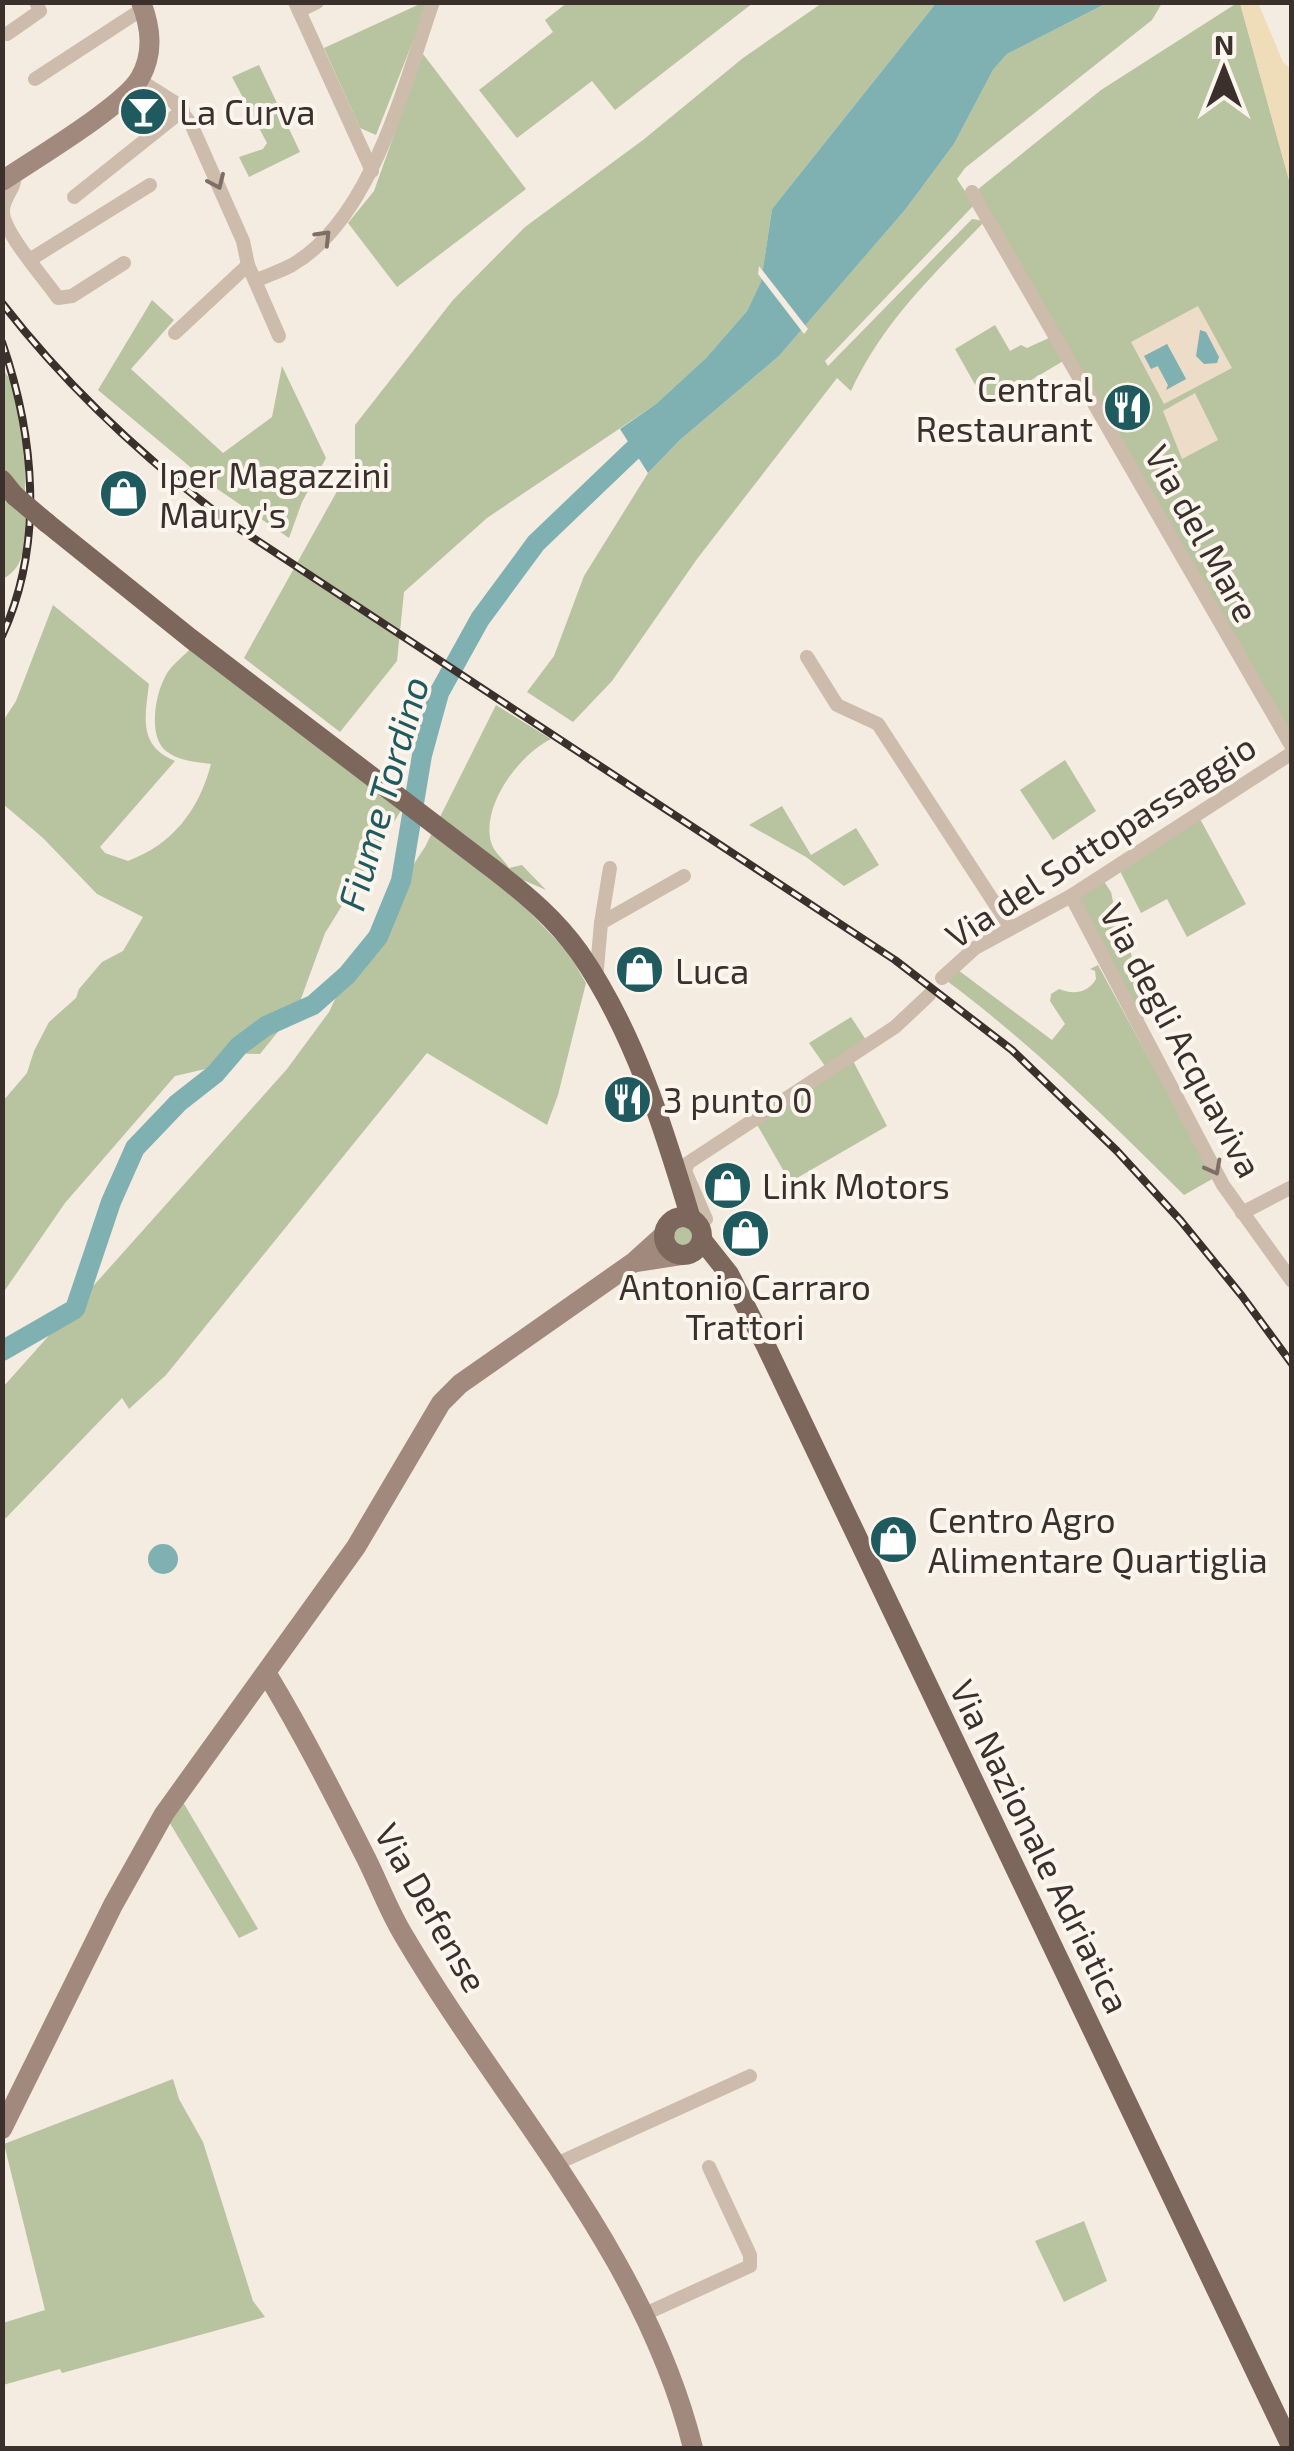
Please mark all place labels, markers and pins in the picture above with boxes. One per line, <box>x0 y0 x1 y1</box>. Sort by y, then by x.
bar icon: La Curva <box>118 85 170 137</box>
place label: La Curva <box>179 90 316 132</box>
place label: Central Restaurant <box>916 367 1094 449</box>
restaurant icon: Central Restaurant <box>1102 382 1154 434</box>
place label: Iper Magazzini Maury's <box>159 453 390 535</box>
shop icon: Iper Magazzini Maury's <box>98 468 150 520</box>
shop icon: Luca <box>614 944 666 996</box>
place label: Luca <box>675 949 749 991</box>
restaurant icon: 3 punto 0 <box>602 1073 654 1125</box>
place label: 3 punto 0 <box>663 1078 813 1120</box>
shop icon: Link Motors <box>701 1159 753 1211</box>
place label: Link Motors <box>762 1164 950 1206</box>
shop icon: Antonio Carraro Trattori <box>719 1208 771 1260</box>
place label: Antonio Carraro Trattori <box>619 1265 871 1347</box>
place label: Centro Agro Alimentare Quartiglia <box>928 1498 1268 1580</box>
shop icon: Centro Agro Alimentare Quartiglia <box>867 1513 919 1565</box>

